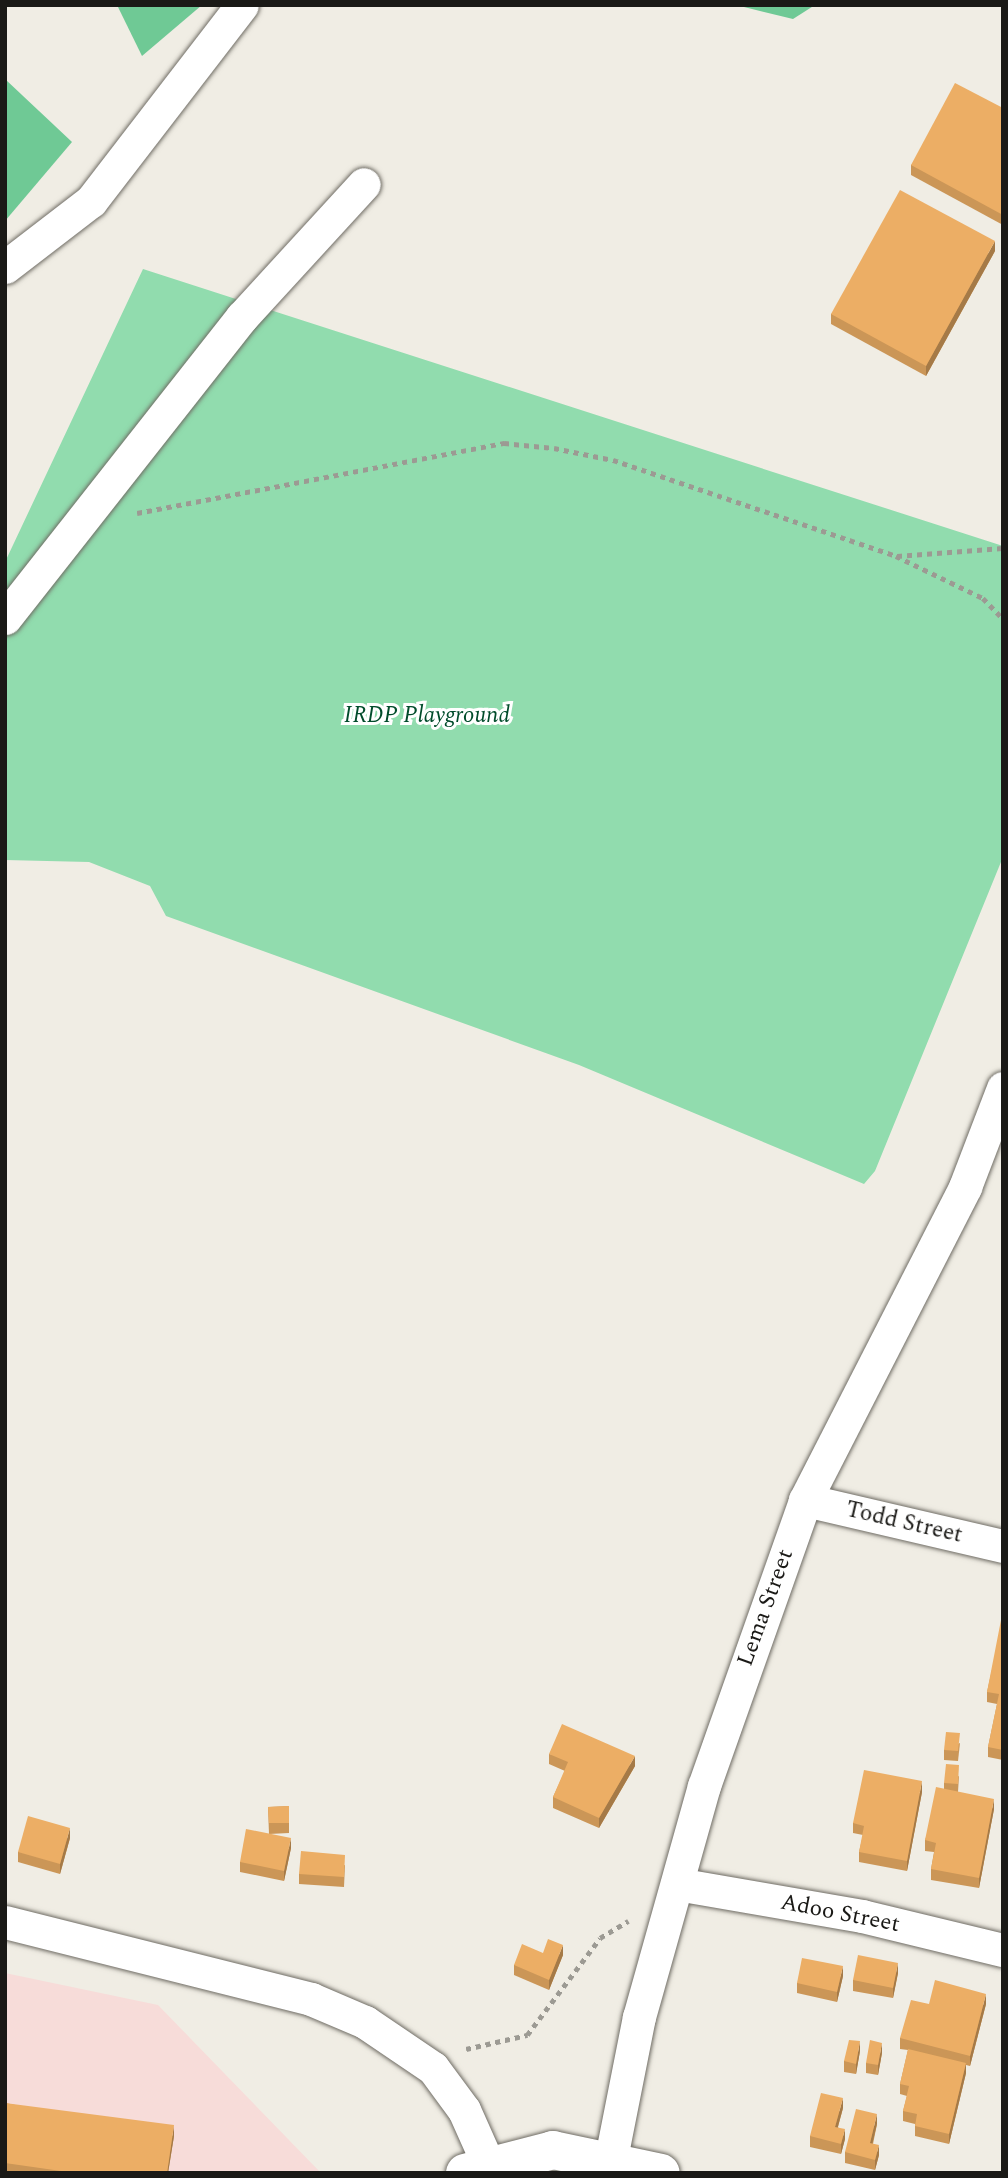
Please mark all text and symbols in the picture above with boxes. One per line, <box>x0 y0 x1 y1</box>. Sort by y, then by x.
park label: IRDP Playground <box>344 702 510 730</box>
street label: Todd Street <box>843 1496 965 1550</box>
street label: Lema Street <box>732 1546 800 1670</box>
street label: Adoo Street <box>778 1889 902 1939</box>

